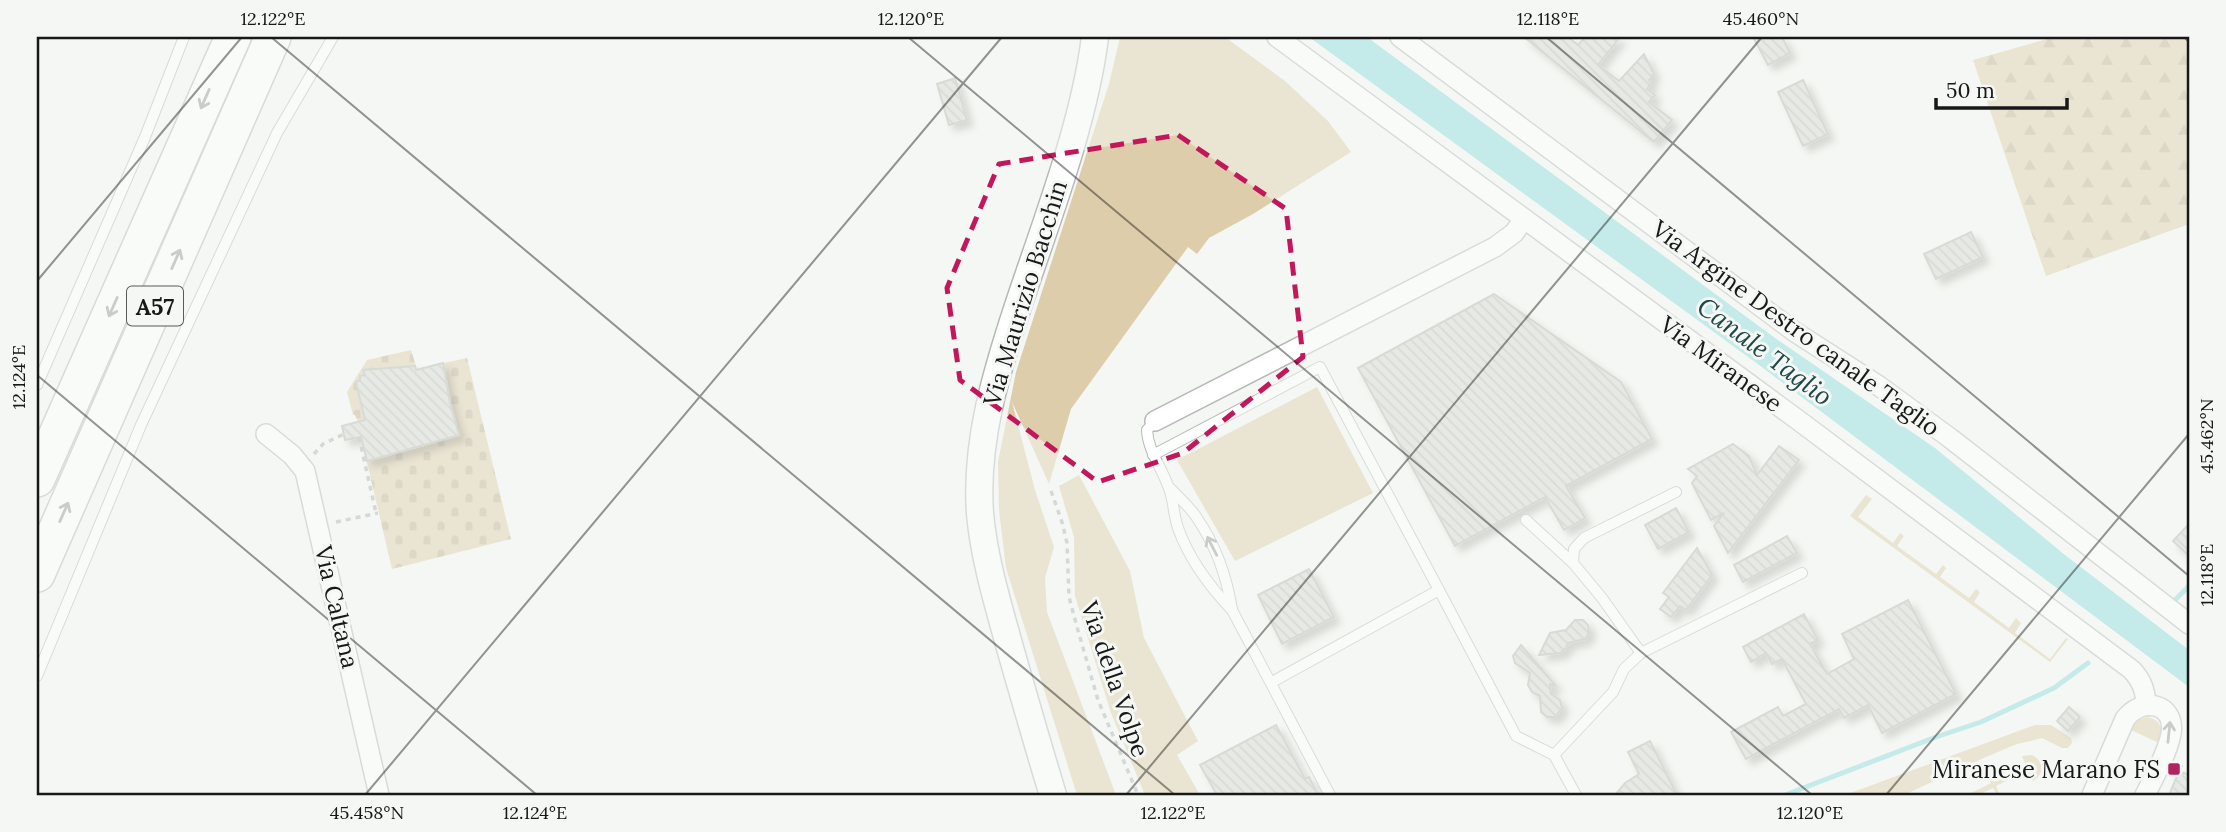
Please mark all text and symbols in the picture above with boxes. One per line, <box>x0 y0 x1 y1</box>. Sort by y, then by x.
text: 12.122°E <box>240 7 306 30</box>
text: 12.120°E <box>878 7 944 30</box>
text: 12.118°E <box>1517 7 1579 30</box>
text: 45.460°N <box>1723 7 1799 30</box>
scale bar <box>1936 66 2067 110</box>
text: 50 m <box>1946 77 1995 104</box>
one-way arrow <box>198 88 211 109</box>
street label: Via Maurizio Bacchin <box>976 176 1074 411</box>
street label: Via Argine Destro canale Taglio <box>1645 212 1946 443</box>
one-way arrow <box>170 249 183 270</box>
road number: A57 <box>127 286 183 326</box>
water label: Canale Taglio <box>1691 289 1839 413</box>
one-way arrow <box>106 296 119 317</box>
street label: Via Miranese <box>1653 309 1788 419</box>
text: 12.124°E <box>7 345 30 409</box>
text: 45.462°N <box>2195 399 2218 473</box>
one-way arrow <box>58 502 71 523</box>
one-way arrow <box>1205 536 1218 557</box>
street label: Via Caltana <box>308 542 366 671</box>
text: 12.118°E <box>2195 544 2218 606</box>
street label: Via della Volpe <box>1074 596 1156 761</box>
one-way arrow <box>2163 721 2176 744</box>
place label: Miranese Marano FS <box>1932 754 2160 785</box>
marker: Miranese Marano FS <box>2166 761 2182 777</box>
text: 45.458°N <box>330 801 404 824</box>
text: 12.124°E <box>503 801 567 824</box>
text: 12.122°E <box>1140 801 1206 824</box>
text: 12.120°E <box>1777 801 1843 824</box>

